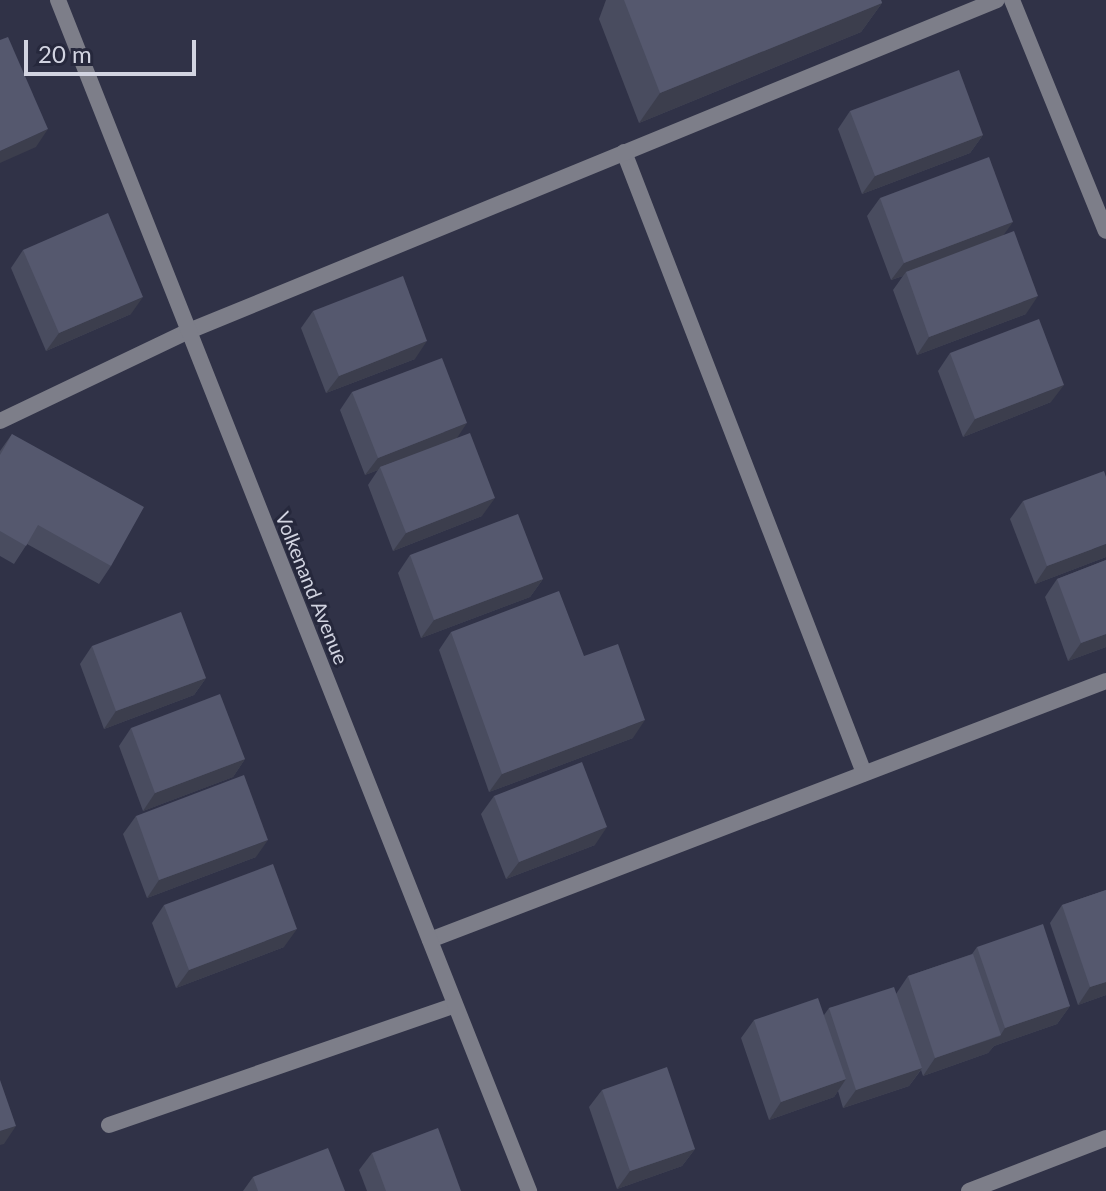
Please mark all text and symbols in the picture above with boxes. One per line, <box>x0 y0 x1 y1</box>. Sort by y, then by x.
scale bar <box>28 24 200 74</box>
text: 20 m <box>38 39 92 68</box>
street label: Volkenand Avenue <box>270 508 354 668</box>

